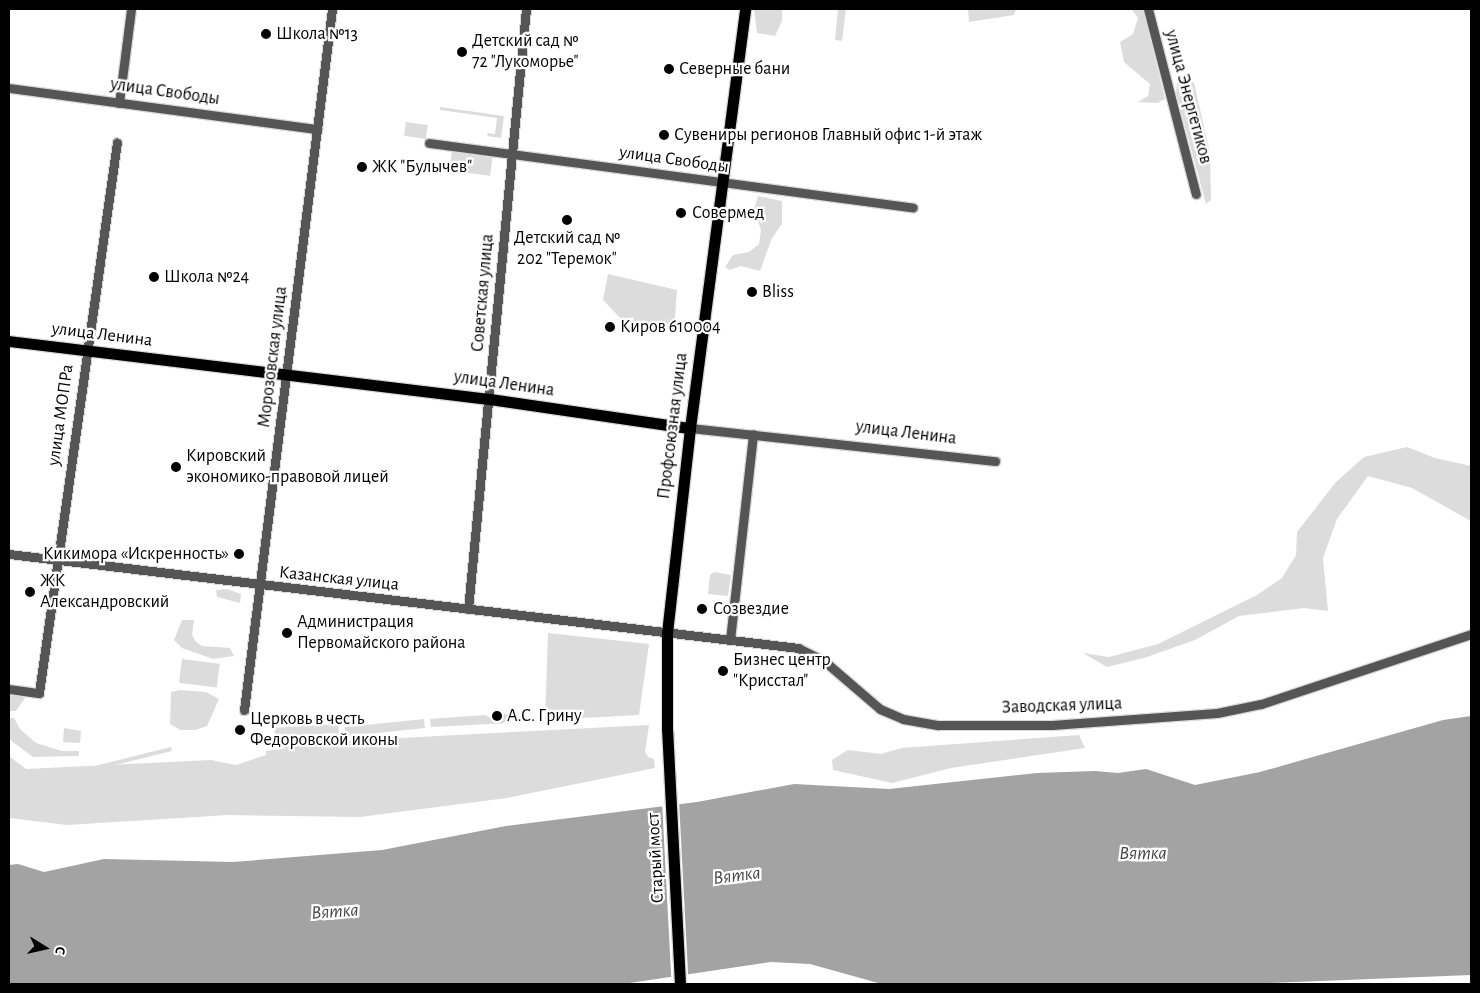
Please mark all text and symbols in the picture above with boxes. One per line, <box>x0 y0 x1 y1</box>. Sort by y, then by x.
place label: Школа №13 <box>276 23 358 45</box>
marker: Школа №13 <box>260 28 272 40</box>
street label: улица Энергетиков <box>1160 28 1216 166</box>
place label: Детский сад № 72 "Лукоморье" <box>472 31 579 74</box>
marker: Детский сад № 72 "Лукоморье" <box>456 46 468 58</box>
place label: Северные бани <box>679 58 790 80</box>
marker: Северные бани <box>663 63 675 75</box>
street label: улица Свободы <box>109 74 221 110</box>
place label: Сувениры регионов Главный офис 1-й этаж <box>674 124 982 146</box>
marker: Сувениры регионов Главный офис 1-й этаж <box>658 129 670 141</box>
street label: улица Свободы <box>618 142 730 178</box>
place label: ЖК "Булычев" <box>372 156 472 178</box>
marker: ЖК "Булычев" <box>356 161 368 173</box>
place label: Совермед <box>692 202 764 224</box>
marker: Совермед <box>674 206 688 220</box>
marker: Детский сад № 202 "Теремок" <box>561 214 573 226</box>
place label: Детский сад № 202 "Теремок" <box>514 228 620 270</box>
street label: Советская улица <box>467 233 499 353</box>
place label: Школа №24 <box>164 266 249 288</box>
marker: Школа №24 <box>148 271 160 283</box>
place label: Bliss <box>762 281 794 303</box>
street label: Морозовская улица <box>254 285 292 429</box>
marker: Bliss <box>746 286 758 298</box>
place label: Киров 610004 <box>620 316 721 338</box>
street label: улица Ленина <box>51 318 153 352</box>
marker: Киров 610004 <box>604 321 616 333</box>
street label: Профсоюзная улица <box>653 352 693 500</box>
street label: улица МОПРа <box>43 363 79 467</box>
street label: улица Ленина <box>452 366 556 402</box>
street label: улица Ленина <box>855 416 957 450</box>
place label: Кировский экономико-правовой лицей <box>186 446 389 488</box>
marker: Кировский экономико-правовой лицей <box>170 461 182 473</box>
place label: Кикимора «Искренность» <box>43 543 229 565</box>
marker: Кикимора «Искренность» <box>233 548 245 560</box>
street label: Казанская улица <box>278 562 400 596</box>
place label: ЖК Александровский <box>40 571 169 614</box>
marker: ЖК Александровский <box>24 586 36 598</box>
place label: Созвездие <box>713 598 789 620</box>
marker: Созвездие <box>695 602 709 616</box>
place label: Администрация Первомайского района <box>297 612 466 654</box>
marker: Администрация Первомайского района <box>281 627 293 639</box>
place label: Бизнес центр "Крисстал" <box>733 650 831 692</box>
marker: Бизнес центр "Крисстал" <box>717 665 729 677</box>
street label: Заводская улица <box>1001 693 1123 719</box>
place label: А.С. Грину <box>507 705 582 727</box>
place label: Церковь в честь Федоровской иконы <box>250 709 398 752</box>
marker: А.С. Грину <box>491 710 503 722</box>
marker: Церковь в честь Федоровской иконы <box>234 724 246 736</box>
street label: Старый мост <box>643 812 669 904</box>
water label: Вятка <box>1119 843 1167 865</box>
water label: Вятка <box>712 862 762 890</box>
water label: Вятка <box>311 899 359 925</box>
north arrow <box>20 923 70 973</box>
text: С <box>52 946 67 956</box>

